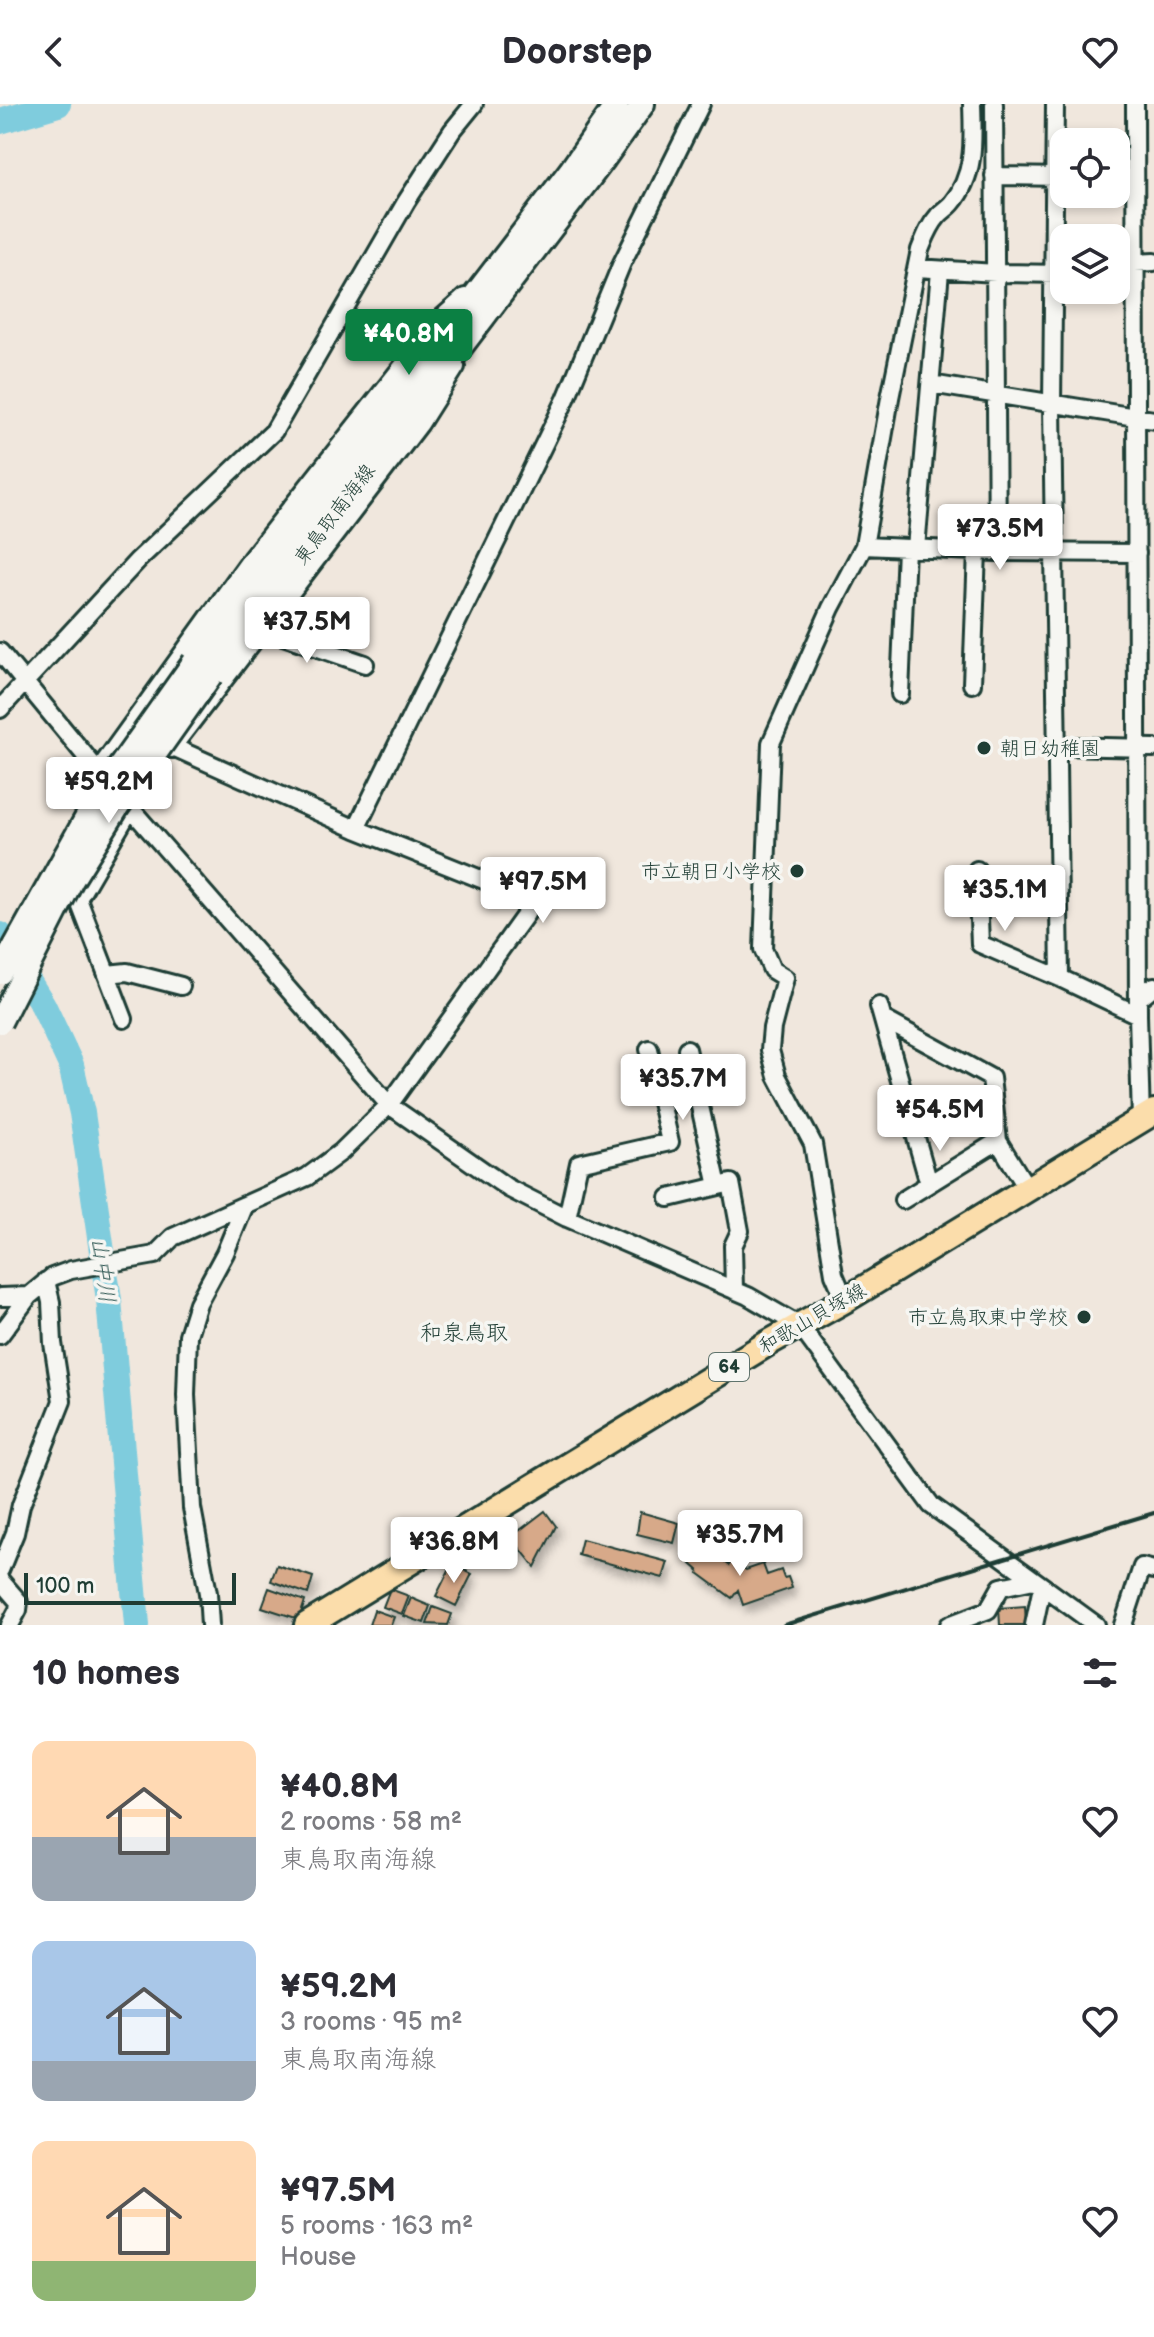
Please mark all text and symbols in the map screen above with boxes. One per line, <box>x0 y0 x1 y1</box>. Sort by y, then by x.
icon: back <box>32 30 76 74</box>
icon: heart <box>1078 30 1122 74</box>
text: Doorstep <box>501 31 653 74</box>
map controls <box>1050 128 1130 304</box>
button: locate <box>1050 128 1130 208</box>
button: layers <box>1050 224 1130 304</box>
pin: ¥40.8M <box>344 309 474 377</box>
text: ¥40.8M <box>363 319 455 350</box>
street label: 東鳥取南海線 <box>289 459 380 570</box>
pin: ¥73.5M <box>935 504 1065 572</box>
text: ¥73.5M <box>956 514 1044 545</box>
pin: ¥37.5M <box>242 597 372 665</box>
text: ¥37.5M <box>263 607 351 638</box>
place label: 朝日幼稚園 <box>1000 737 1100 761</box>
marker: 朝日幼稚園 <box>975 739 993 757</box>
pin: ¥59.2M <box>44 757 174 825</box>
text: ¥59.2M <box>64 767 154 798</box>
pin: ¥97.5M <box>478 857 608 925</box>
place label: 市立朝日小学校 <box>641 860 781 884</box>
marker: 市立朝日小学校 <box>788 862 806 880</box>
pin: ¥35.1M <box>940 865 1070 933</box>
text: ¥97.5M <box>499 867 587 898</box>
text: ¥35.1M <box>962 875 1048 906</box>
pin: ¥35.7M <box>618 1054 748 1122</box>
text: ¥35.7M <box>639 1064 727 1095</box>
pin: ¥54.5M <box>875 1085 1005 1153</box>
text: ¥54.5M <box>895 1095 985 1126</box>
water label: 山中川 <box>85 1236 120 1305</box>
street label: 和歌山貝塚線 <box>755 1278 870 1359</box>
place label: 市立鳥取東中学校 <box>908 1306 1068 1330</box>
marker: 市立鳥取東中学校 <box>1075 1308 1093 1326</box>
district label: 和泉鳥取 <box>420 1320 508 1347</box>
road number: 64 <box>709 1353 749 1381</box>
pin: ¥35.7M <box>675 1510 805 1578</box>
pin: ¥36.8M <box>389 1517 519 1585</box>
text: ¥35.7M <box>696 1520 784 1551</box>
text: ¥36.8M <box>409 1527 499 1558</box>
scale bar <box>24 1569 236 1605</box>
text: 100 m <box>36 1573 95 1600</box>
icon: filters <box>1078 1651 1122 1695</box>
text: 10 homes <box>32 1653 180 1694</box>
text: ¥40.8M <box>280 1766 399 1807</box>
icon: home <box>96 1773 192 1869</box>
icon: heart <box>1078 1799 1122 1843</box>
text: 2 rooms · 58 m² <box>280 1807 462 1838</box>
text: 東鳥取南海線 <box>280 1845 436 1876</box>
text: ¥59.2M <box>280 1966 398 2007</box>
icon: home <box>96 1973 192 2069</box>
icon: heart <box>1078 1999 1122 2043</box>
text: 3 rooms · 95 m² <box>280 2007 462 2038</box>
text: 東鳥取南海線 <box>280 2045 436 2076</box>
text: ¥97.5M <box>280 2170 396 2211</box>
icon: home <box>96 2173 192 2269</box>
icon: heart <box>1078 2199 1122 2243</box>
text: 5 rooms · 163 m² <box>280 2211 473 2242</box>
text: House <box>280 2242 356 2273</box>

